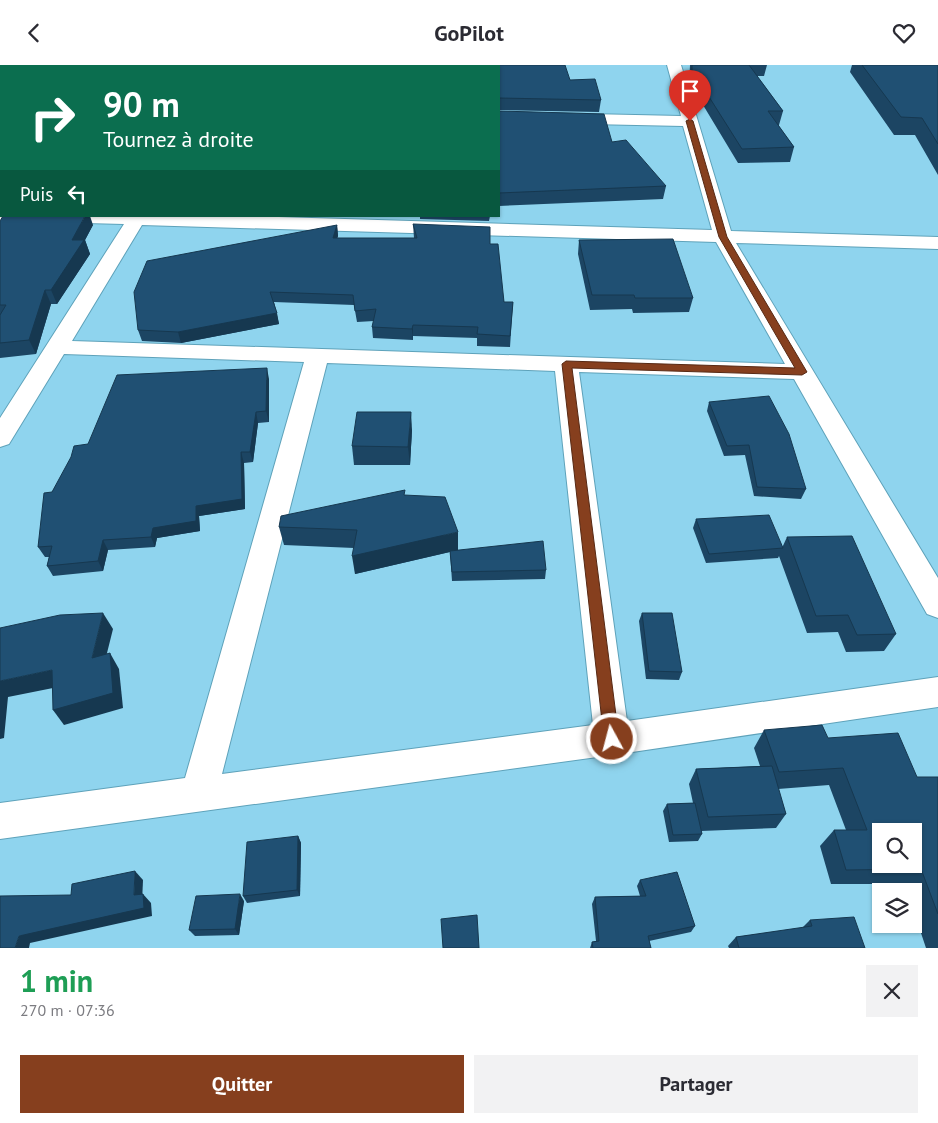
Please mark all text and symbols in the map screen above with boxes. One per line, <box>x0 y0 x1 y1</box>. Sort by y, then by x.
icon: back <box>20 19 48 47</box>
text: GoPilot <box>434 19 504 47</box>
icon: heart <box>890 19 918 47</box>
pin <box>669 70 711 121</box>
icon: arrive <box>676 77 704 105</box>
text: 90 m <box>103 81 180 127</box>
icon: right <box>20 85 85 150</box>
text: Tournez à droite <box>103 125 254 153</box>
icon: left <box>63 180 91 208</box>
text: Puis <box>20 182 53 206</box>
position arrow <box>585 712 637 764</box>
map controls <box>872 823 922 933</box>
button: search <box>872 823 922 873</box>
button: layers <box>872 883 922 933</box>
text: 1 min <box>20 961 93 1000</box>
button: close <box>866 965 918 1017</box>
text: 270 m · 07:36 <box>20 1000 115 1020</box>
button: Quitter <box>20 1055 464 1113</box>
button: Partager <box>474 1055 918 1113</box>

